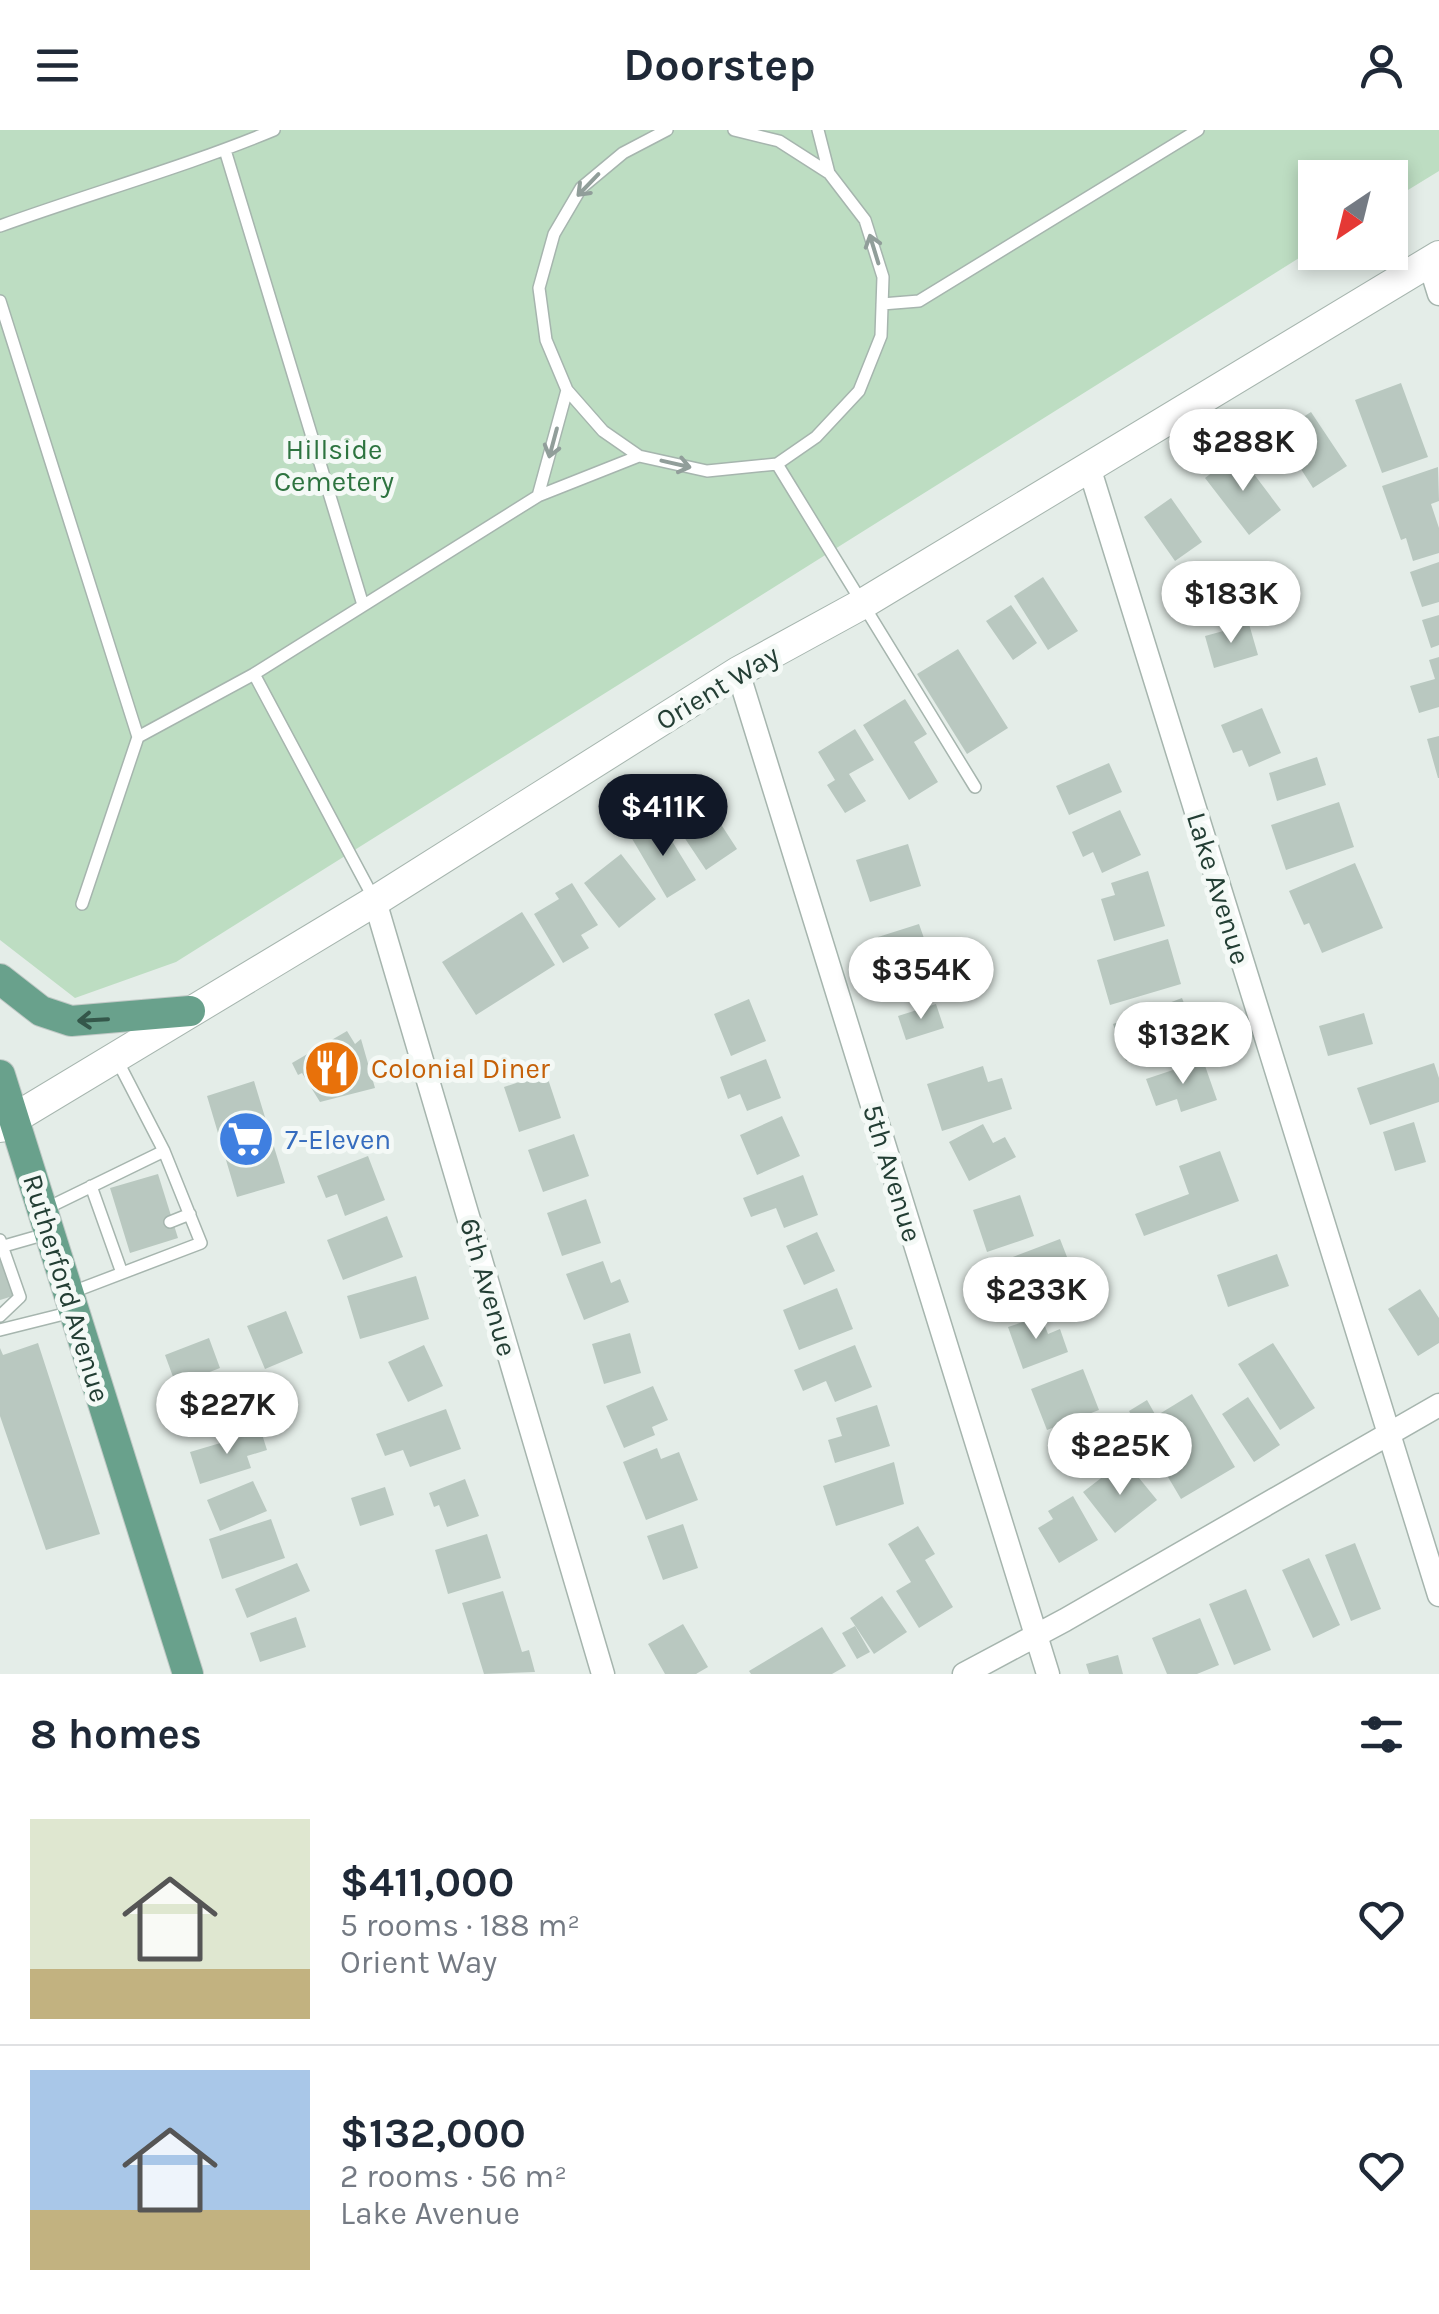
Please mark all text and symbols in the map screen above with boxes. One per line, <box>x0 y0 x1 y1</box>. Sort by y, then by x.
icon: menu <box>30 38 85 93</box>
icon: person <box>1354 38 1409 93</box>
text: Doorstep <box>623 39 816 91</box>
north arrow <box>1298 160 1408 270</box>
map controls <box>1298 160 1408 270</box>
one-way arrow <box>576 172 600 196</box>
one-way arrow <box>864 234 882 265</box>
pin: $288K <box>1173 409 1313 494</box>
text: $288K <box>1191 423 1295 460</box>
one-way arrow <box>542 427 561 458</box>
park label: Hillside Cemetery <box>274 433 394 498</box>
one-way arrow <box>660 456 692 474</box>
pin: $183K <box>1161 561 1301 646</box>
text: $183K <box>1184 575 1278 612</box>
street label: Orient Way <box>650 638 785 737</box>
pin: $411K <box>593 774 733 859</box>
text: $411K <box>621 788 705 825</box>
street label: Lake Avenue <box>1180 808 1257 968</box>
pin: $354K <box>851 937 991 1022</box>
text: $354K <box>871 951 971 988</box>
pin: $132K <box>1113 1002 1253 1087</box>
one-way arrow <box>78 1011 110 1030</box>
text: $132K <box>1136 1016 1230 1053</box>
restaurant icon: Colonial Diner <box>302 1038 362 1098</box>
place label: Colonial Diner <box>371 1052 551 1085</box>
street label: 5th Avenue <box>856 1100 929 1246</box>
supermarket icon: 7-Eleven <box>216 1109 276 1169</box>
place label: 7-Eleven <box>285 1123 391 1156</box>
street label: Rutherford Avenue <box>16 1170 117 1406</box>
street label: 6th Avenue <box>453 1214 524 1360</box>
pin: $233K <box>966 1257 1106 1342</box>
text: $233K <box>985 1271 1087 1308</box>
pin: $227K <box>157 1372 297 1457</box>
text: $227K <box>178 1386 276 1423</box>
pin: $225K <box>1050 1413 1190 1498</box>
text: $225K <box>1070 1427 1170 1464</box>
icon: filters <box>1354 1707 1409 1762</box>
text: 8 homes <box>30 1709 202 1759</box>
text: $411,000 <box>340 1857 514 1907</box>
icon: home <box>110 1859 230 1979</box>
icon: heart <box>1354 1892 1409 1947</box>
text: 5 rooms · 188 m² <box>340 1907 580 1944</box>
text: Orient Way <box>340 1944 497 1981</box>
text: $132,000 <box>340 2108 526 2158</box>
icon: home <box>110 2110 230 2230</box>
icon: heart <box>1354 2143 1409 2198</box>
text: 2 rooms · 56 m² <box>340 2158 567 2195</box>
text: Lake Avenue <box>340 2195 520 2232</box>

